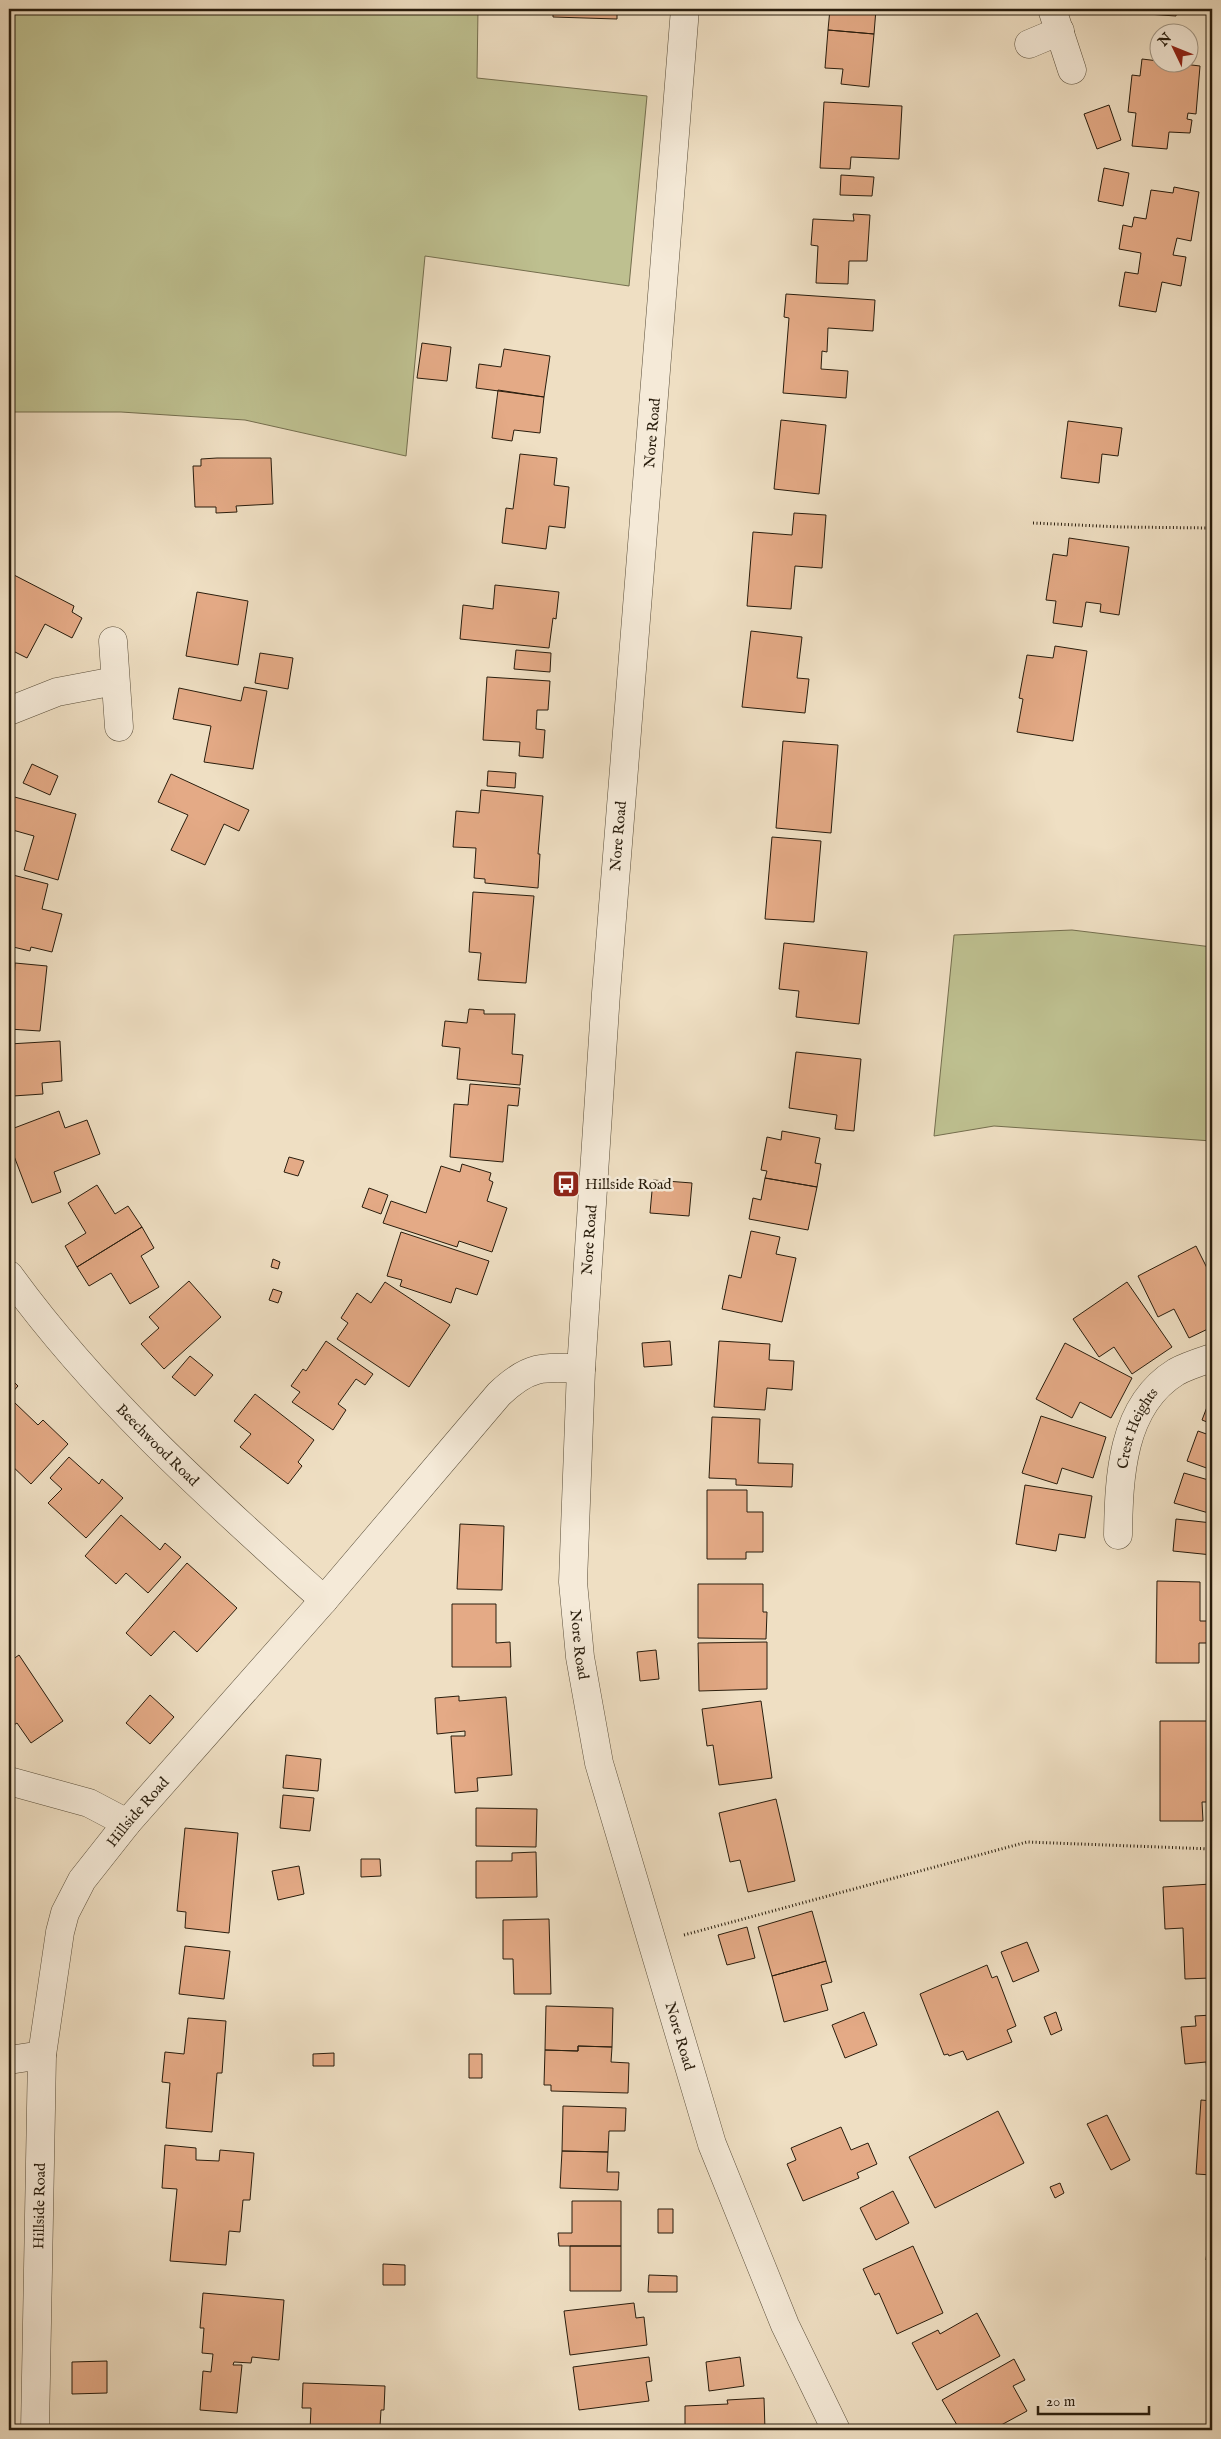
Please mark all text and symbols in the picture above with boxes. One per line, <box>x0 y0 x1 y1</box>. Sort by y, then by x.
north arrow <box>1148 22 1198 72</box>
text: N <box>1154 29 1176 51</box>
street label: Nore Road <box>640 396 665 469</box>
street label: Nore Road <box>606 799 631 872</box>
bus stop icon: Hillside Road <box>551 1169 581 1199</box>
place label: Hillside Road <box>585 1175 672 1194</box>
street label: Nore Road <box>578 1203 601 1276</box>
street label: Crest Heights <box>1113 1384 1162 1470</box>
street label: Beechwood Road <box>112 1400 203 1491</box>
street label: Nore Road <box>566 1609 593 1682</box>
street label: Hillside Road <box>103 1772 174 1851</box>
street label: Nore Road <box>660 2000 699 2074</box>
street label: Hillside Road <box>29 2162 50 2249</box>
scale bar <box>1038 2384 1150 2416</box>
text: 20 m <box>1046 2392 1076 2411</box>

